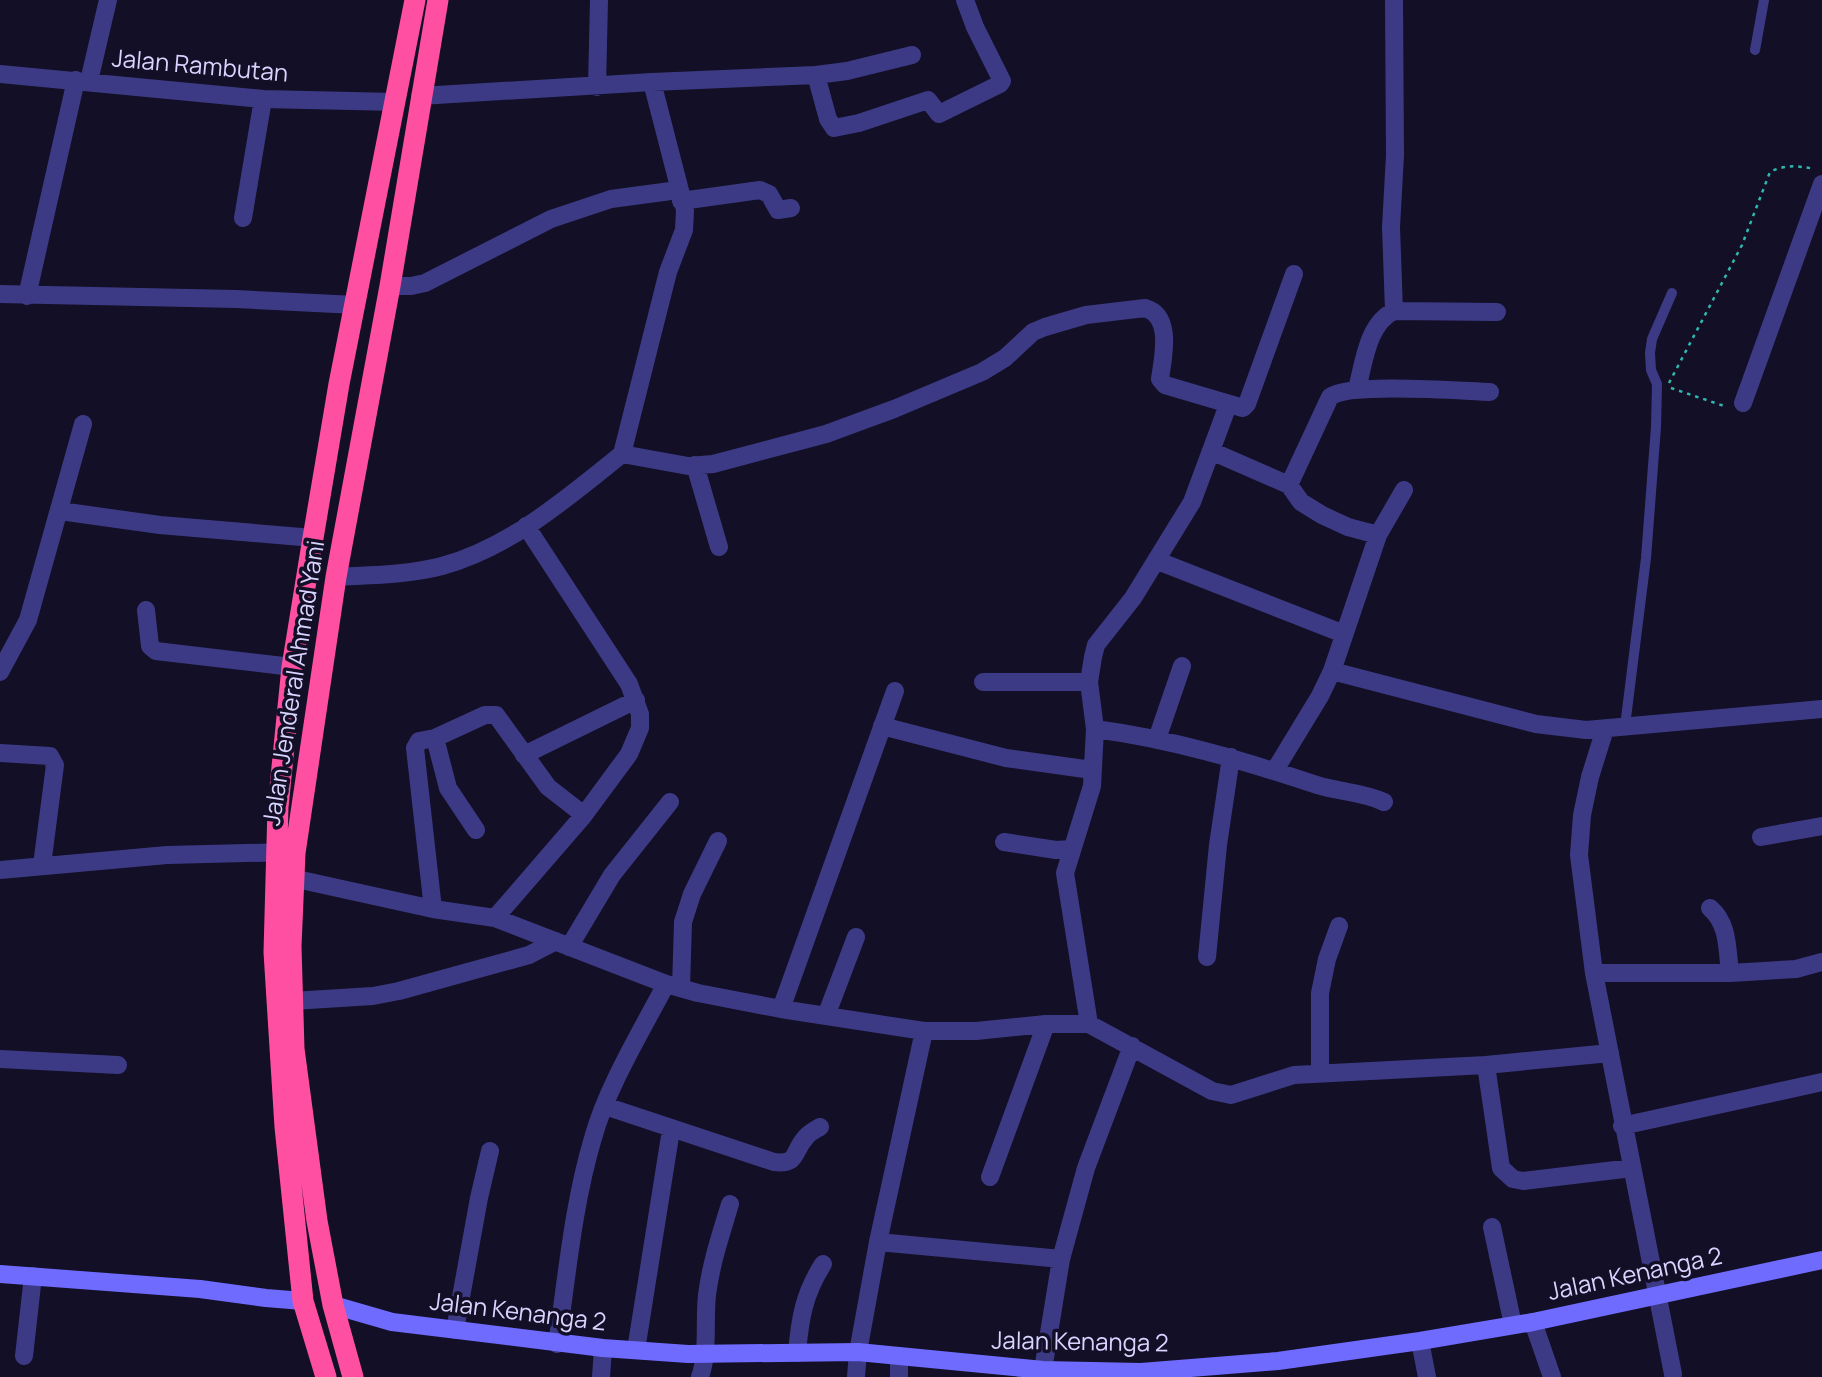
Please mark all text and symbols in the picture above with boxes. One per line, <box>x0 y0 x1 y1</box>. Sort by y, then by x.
street label: Jalan Rambutan <box>111 40 290 89</box>
street label: Jalan Jenderal Ahmad Yani <box>254 538 331 828</box>
street label: Jalan Kenanga 2 <box>1545 1238 1725 1307</box>
street label: Jalan Kenanga 2 <box>428 1283 608 1338</box>
street label: Jalan Kenanga 2 <box>991 1322 1169 1359</box>

